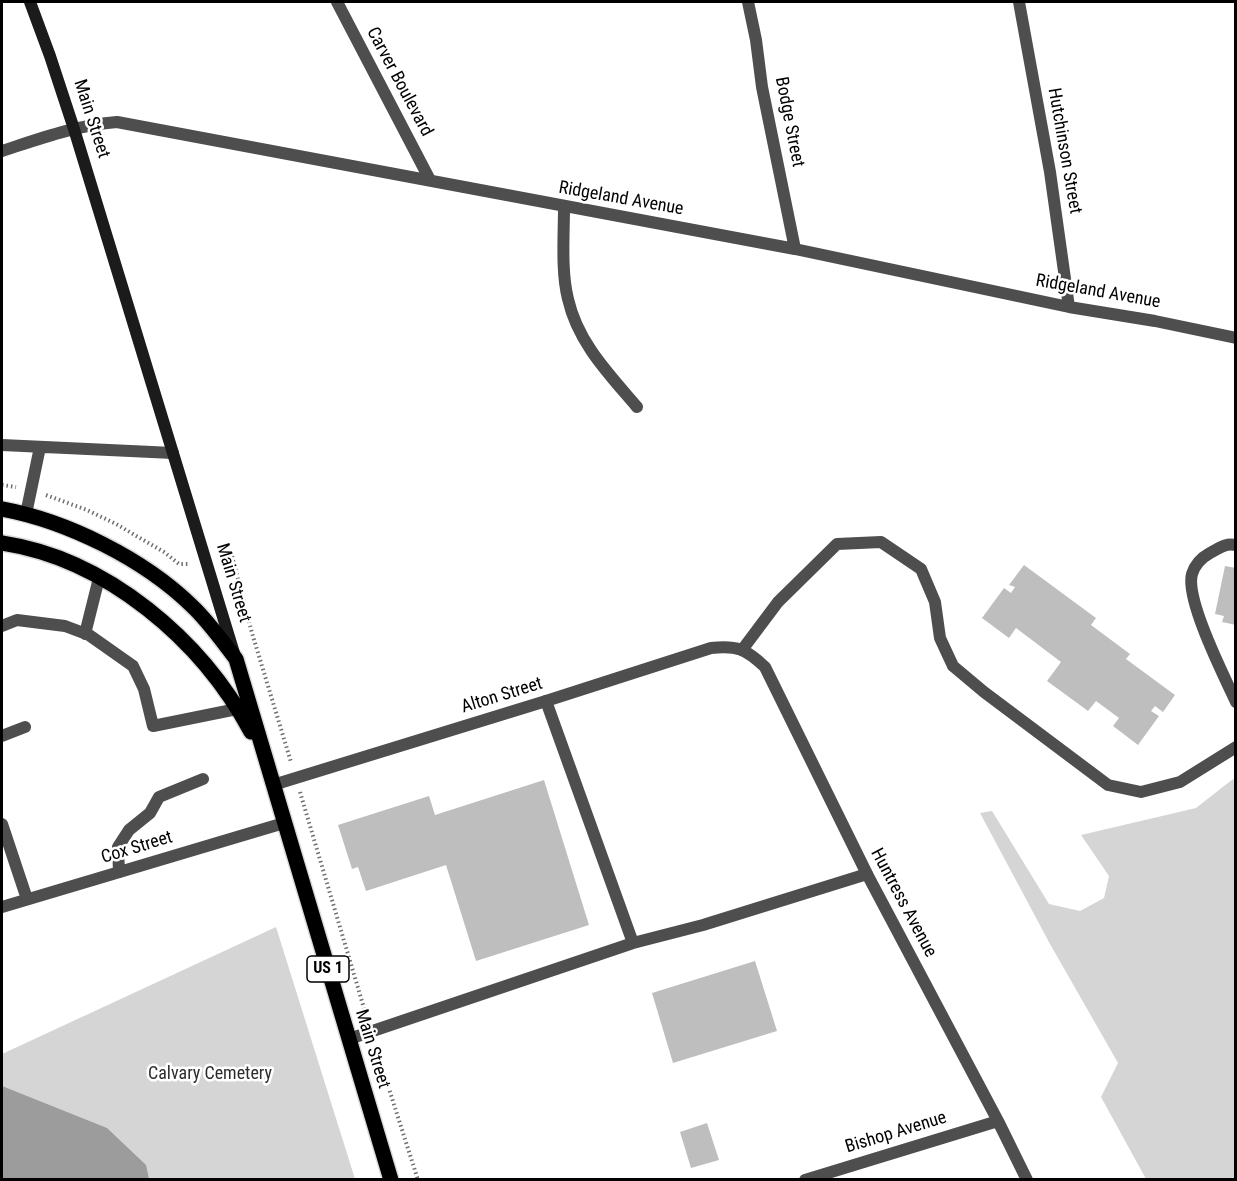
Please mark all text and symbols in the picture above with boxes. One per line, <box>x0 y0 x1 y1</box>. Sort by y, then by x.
street label: Carver Boulevard <box>361 24 437 140</box>
street label: Bodge Street <box>770 75 808 169</box>
street label: Main Street <box>68 77 114 161</box>
street label: Hutchinson Street <box>1042 86 1086 216</box>
street label: Ridgeland Avenue <box>557 177 685 221</box>
street label: Ridgeland Avenue <box>1034 270 1162 314</box>
street label: Main Street <box>211 541 255 625</box>
street label: Alton Street <box>459 673 545 719</box>
street label: Cox Street <box>99 827 175 869</box>
street label: Huntress Avenue <box>865 845 941 961</box>
road number: US 1 <box>307 956 349 982</box>
street label: Main Street <box>350 1007 394 1091</box>
park label: Calvary Cemetery <box>148 1063 272 1085</box>
street label: Bishop Avenue <box>843 1107 949 1159</box>

